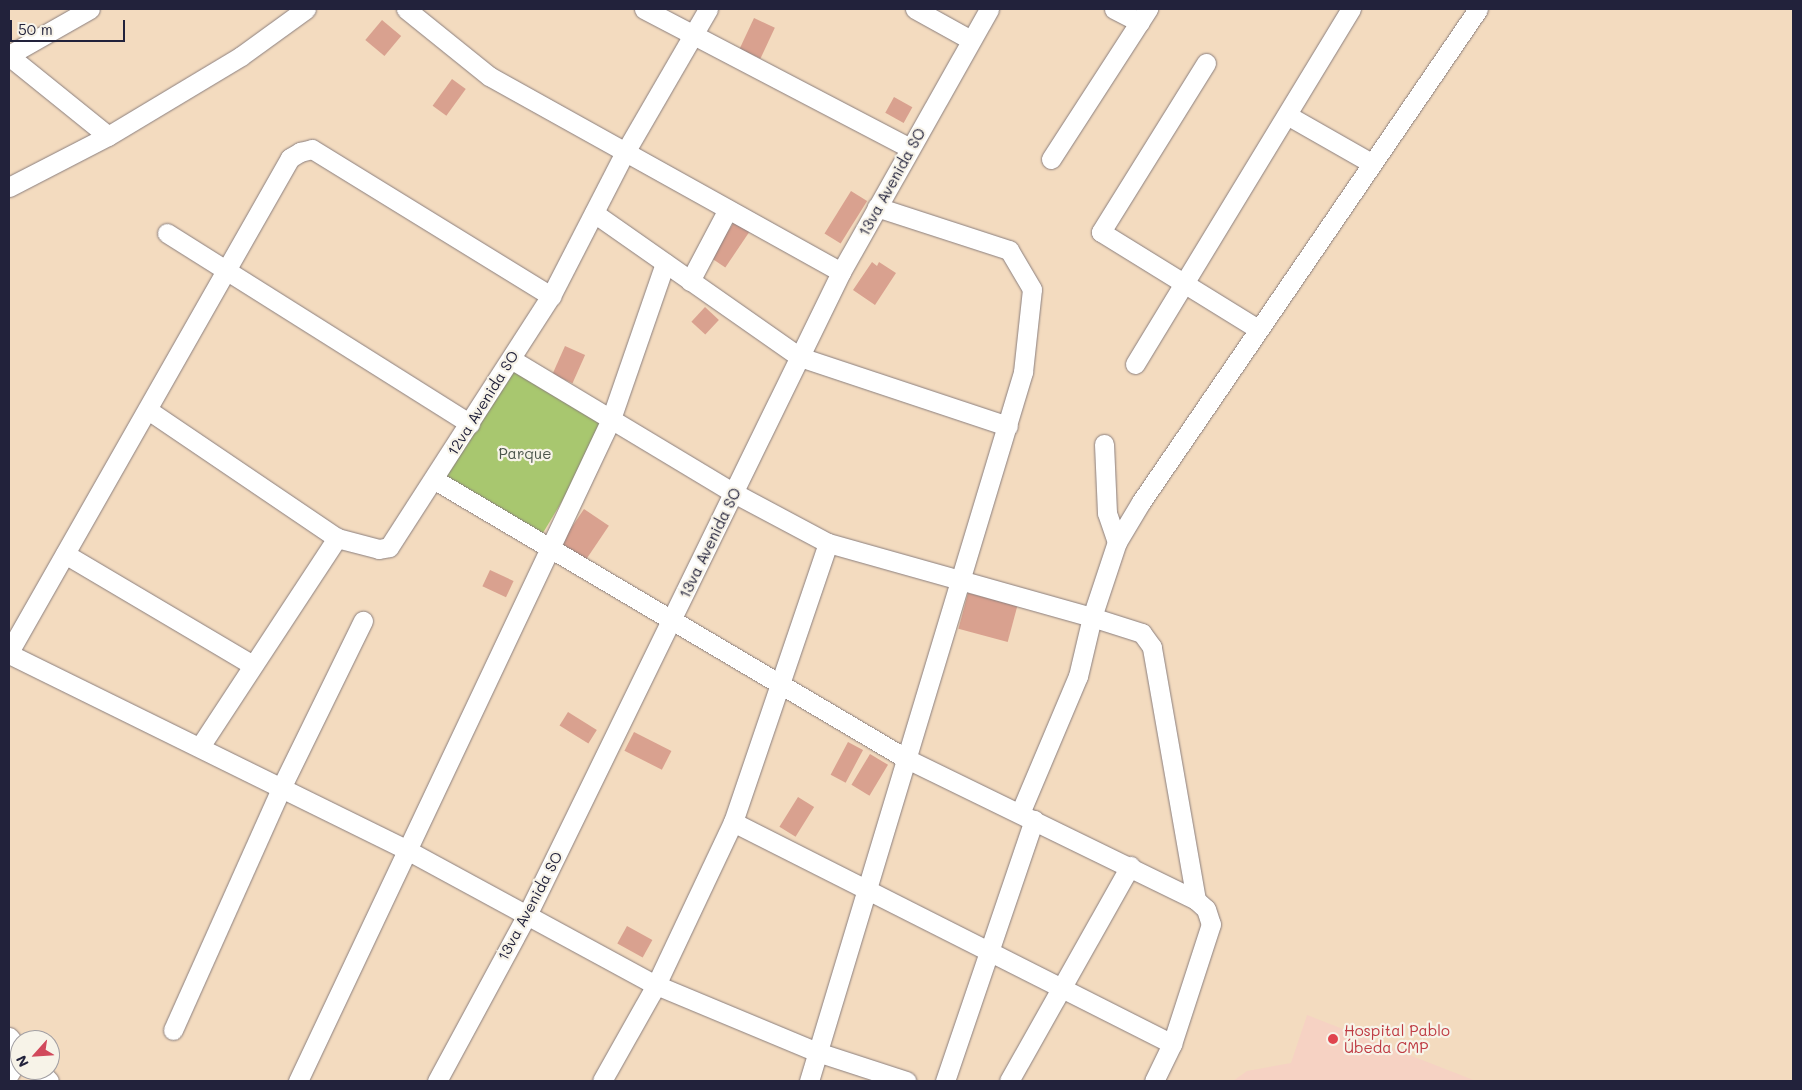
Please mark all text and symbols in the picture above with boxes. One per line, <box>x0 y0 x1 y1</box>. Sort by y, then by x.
scale bar <box>12 10 128 42</box>
text: 50 m <box>18 19 53 39</box>
street label: 13va Avenida SO <box>855 125 929 239</box>
street label: 12va Avenida SO <box>444 347 522 459</box>
park label: Parque <box>498 445 552 463</box>
street label: 13va Avenida SO <box>675 485 745 601</box>
street label: 13va Avenida SO <box>494 849 566 963</box>
place label: Hospital Pablo Úbeda CMP <box>1344 1021 1450 1056</box>
north arrow <box>10 1030 60 1080</box>
marker: Hospital Pablo Úbeda CMP <box>1326 1032 1340 1046</box>
text: N <box>11 1052 33 1070</box>

